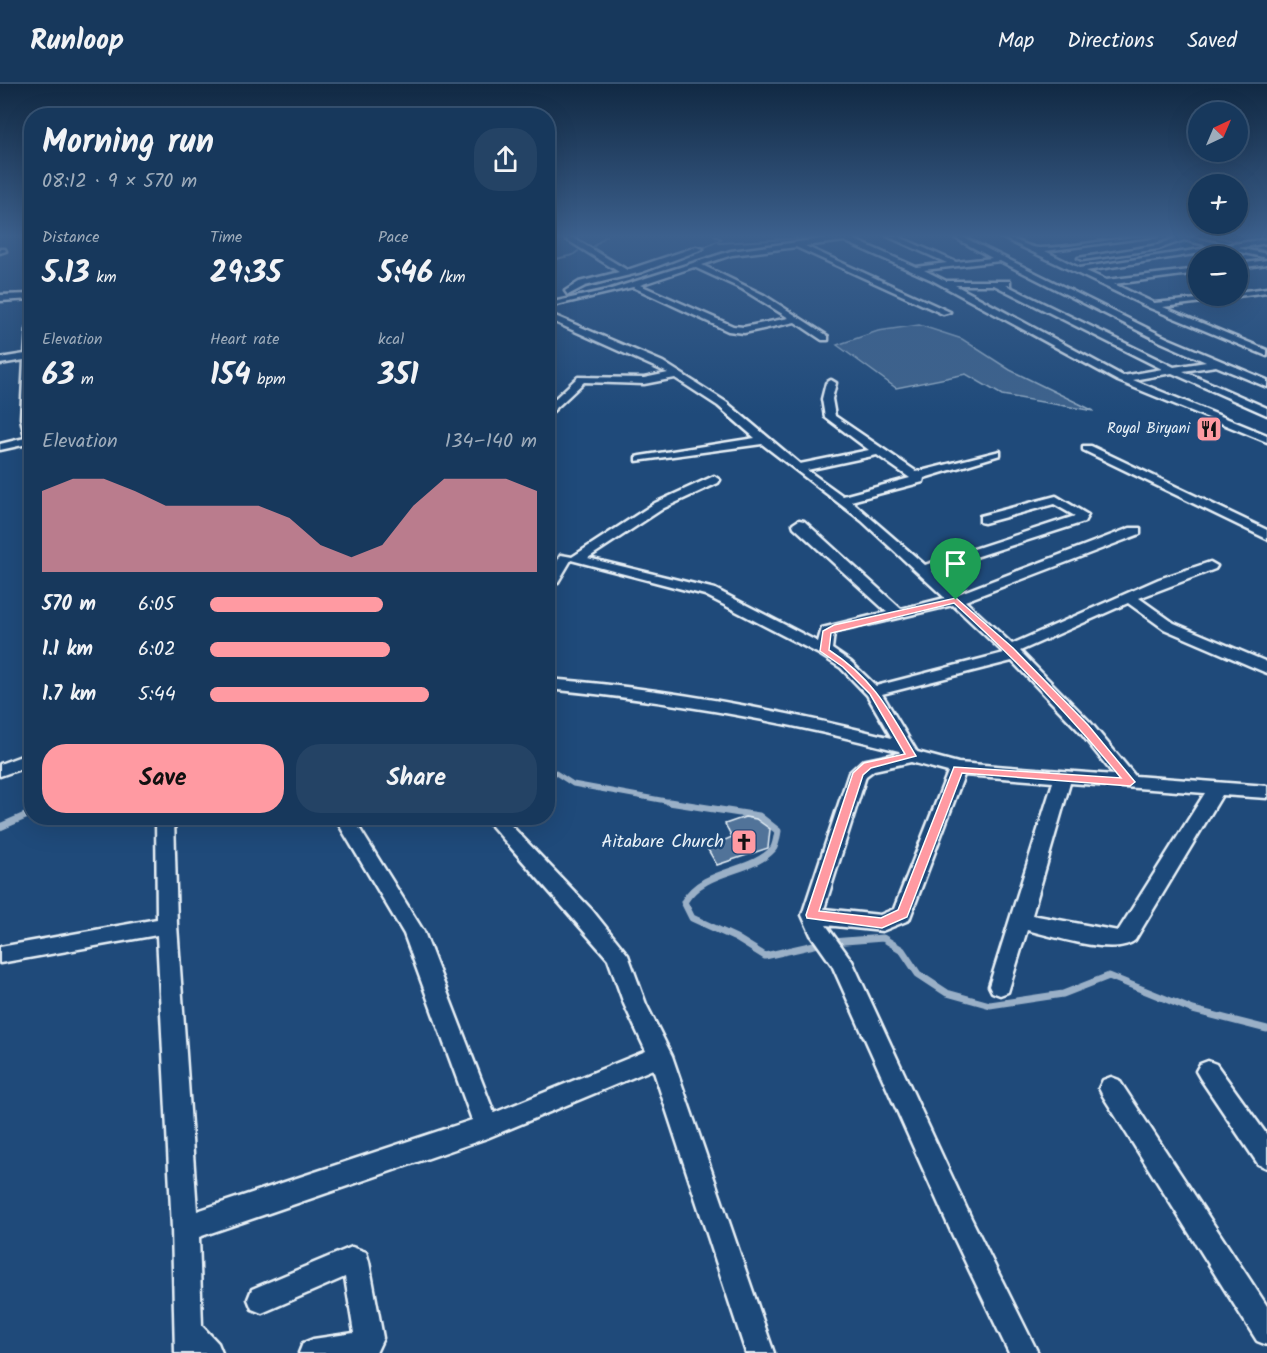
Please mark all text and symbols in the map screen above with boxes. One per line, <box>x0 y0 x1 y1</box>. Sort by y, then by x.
text: Runloop <box>30 19 124 64</box>
text: Map <box>998 25 1034 58</box>
text: Directions <box>1067 25 1154 58</box>
text: Saved <box>1187 25 1237 58</box>
north arrow <box>1188 102 1248 162</box>
map controls <box>1188 102 1248 306</box>
text: Morning run <box>42 117 214 170</box>
button: share <box>474 128 537 191</box>
text: 08:12 · 9 × 570 m <box>42 166 197 198</box>
button: + <box>1188 174 1248 234</box>
text: Distance <box>42 225 100 250</box>
text: Time <box>210 225 242 250</box>
text: Pace <box>378 225 409 250</box>
button: − <box>1188 246 1248 306</box>
text: 5.13 <box>42 250 90 298</box>
text: 29:35 <box>210 250 282 298</box>
text: 5:46 <box>378 250 433 298</box>
text: km <box>90 265 116 290</box>
text: /km <box>433 265 466 290</box>
text: Elevation <box>42 327 103 352</box>
text: Heart rate <box>210 327 280 352</box>
text: kcal <box>378 327 404 352</box>
text: 63 <box>42 352 75 400</box>
text: 154 <box>210 352 251 400</box>
text: 351 <box>378 352 419 400</box>
text: m <box>75 367 94 392</box>
text: bpm <box>251 367 286 392</box>
restaurant icon: Royal Biryani <box>1194 414 1224 444</box>
place label: Royal Biryani <box>1107 417 1191 441</box>
text: Elevation <box>42 426 118 458</box>
text: 134–140 m <box>445 426 537 458</box>
pin <box>930 538 981 600</box>
icon: arrive <box>939 547 972 580</box>
text: 570 m <box>42 589 96 621</box>
text: 6:05 <box>138 589 175 621</box>
text: 1.1 km <box>42 634 93 666</box>
text: 6:02 <box>138 634 176 666</box>
text: 1.7 km <box>42 679 96 711</box>
text: 5:44 <box>138 679 176 711</box>
button: Save <box>42 744 284 813</box>
button: Share <box>296 744 537 813</box>
church icon: Aitabare Church <box>729 827 759 857</box>
place label: Aitabare Church <box>601 828 724 857</box>

